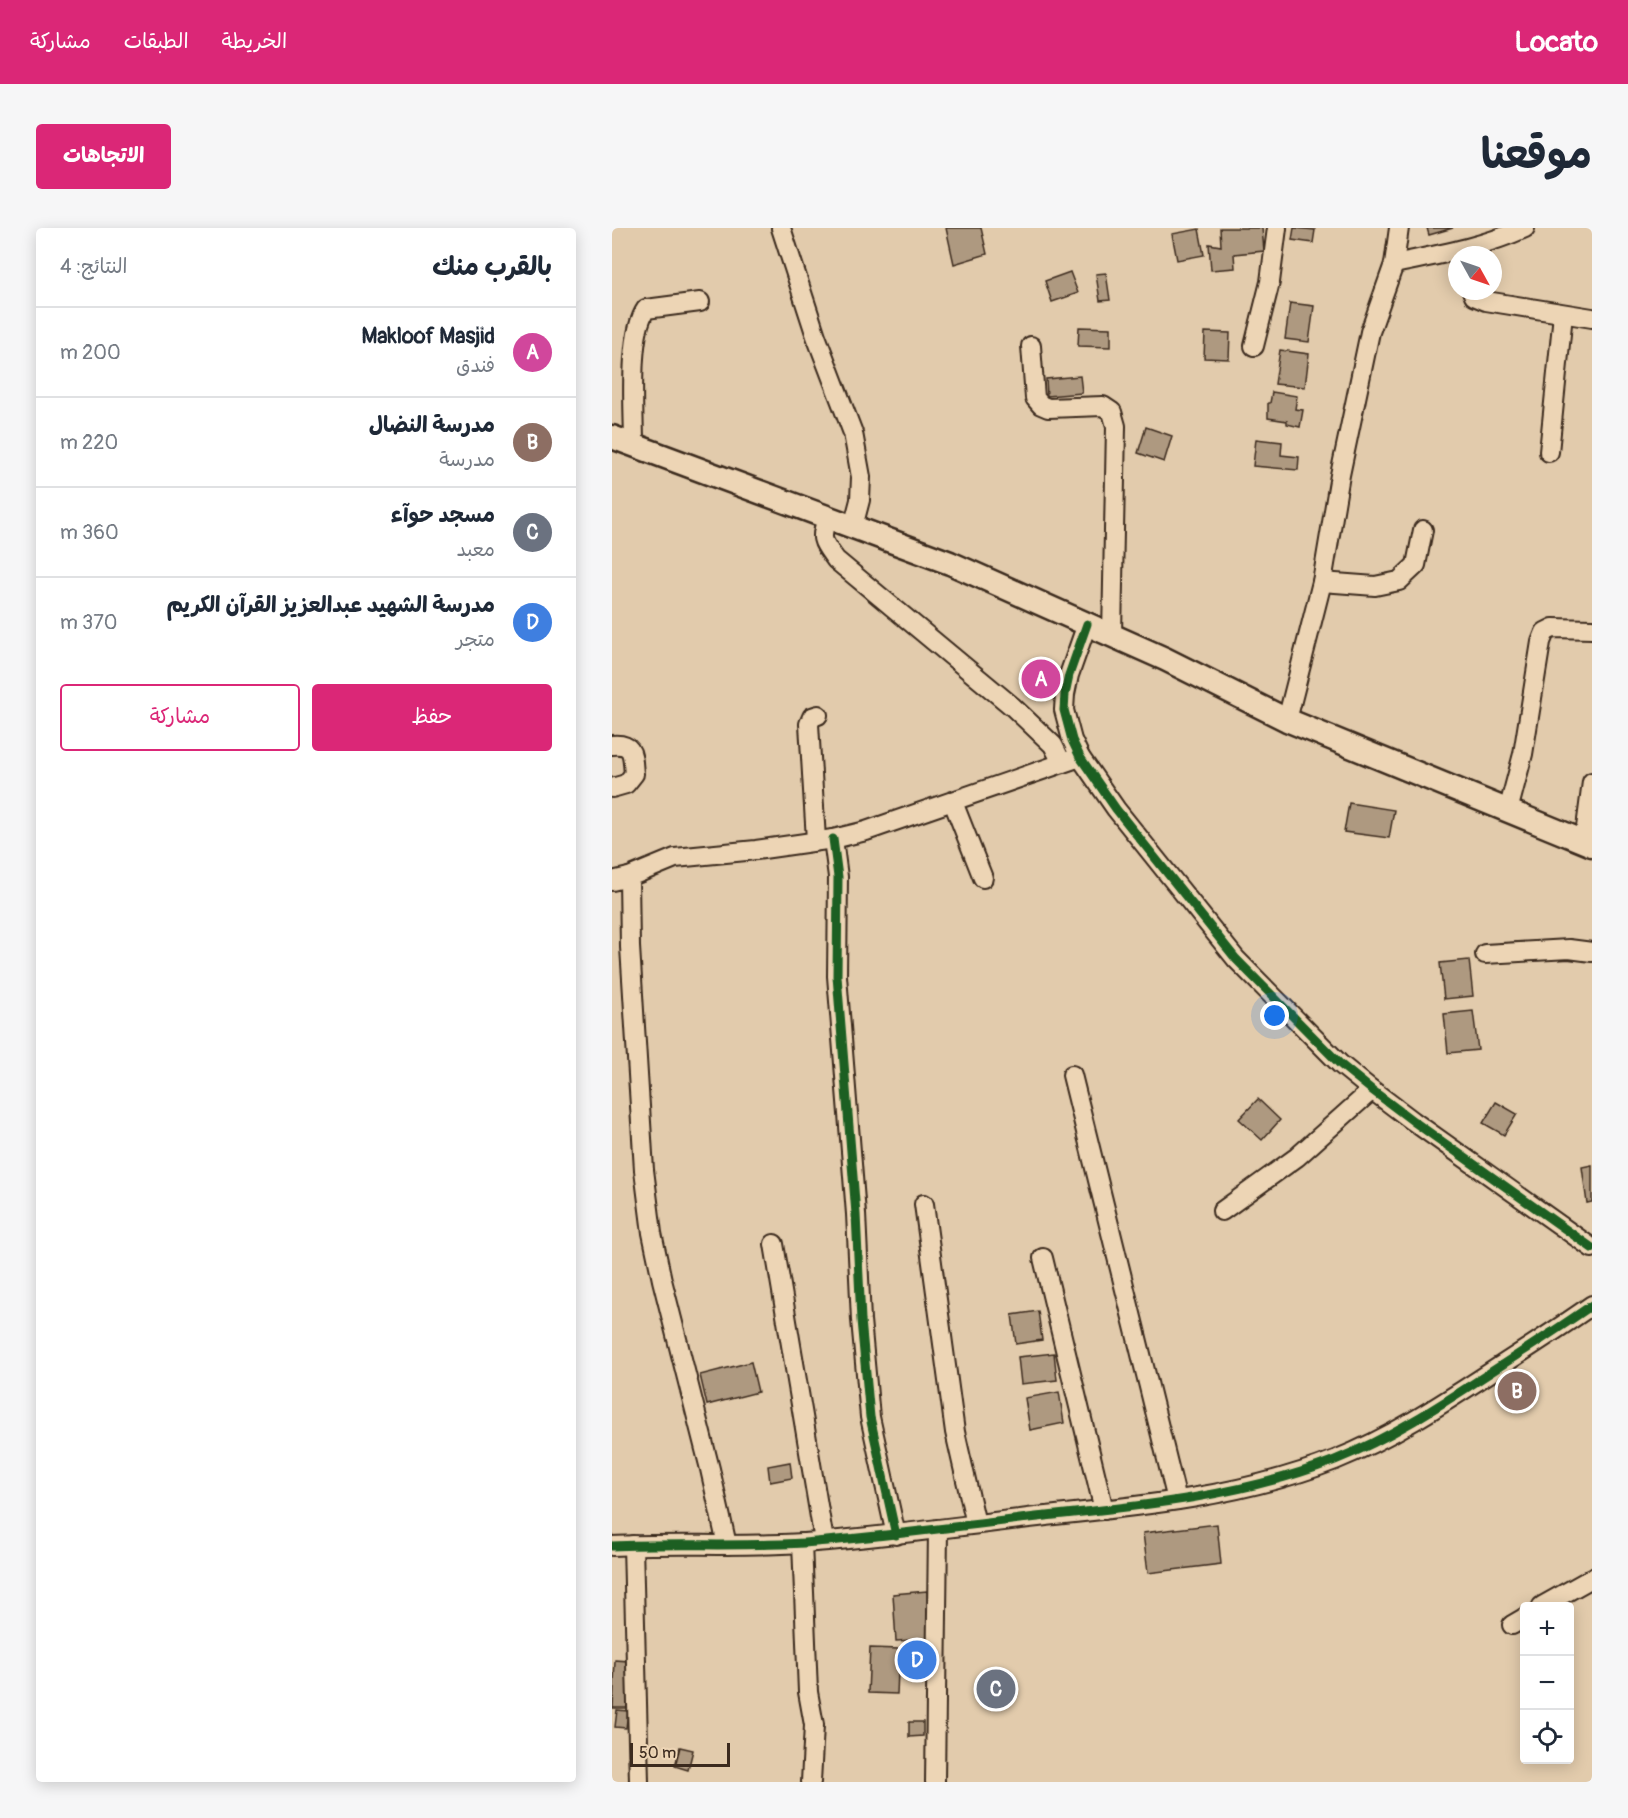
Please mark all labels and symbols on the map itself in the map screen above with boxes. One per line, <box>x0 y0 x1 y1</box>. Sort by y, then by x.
north arrow <box>1448 246 1502 300</box>
pin: A <box>1022 656 1060 702</box>
your location <box>1260 1001 1289 1030</box>
pin: B <box>1498 1368 1536 1414</box>
pin: D <box>898 1638 936 1682</box>
pin: C <box>976 1666 1016 1712</box>
scale bar <box>630 1740 730 1768</box>

